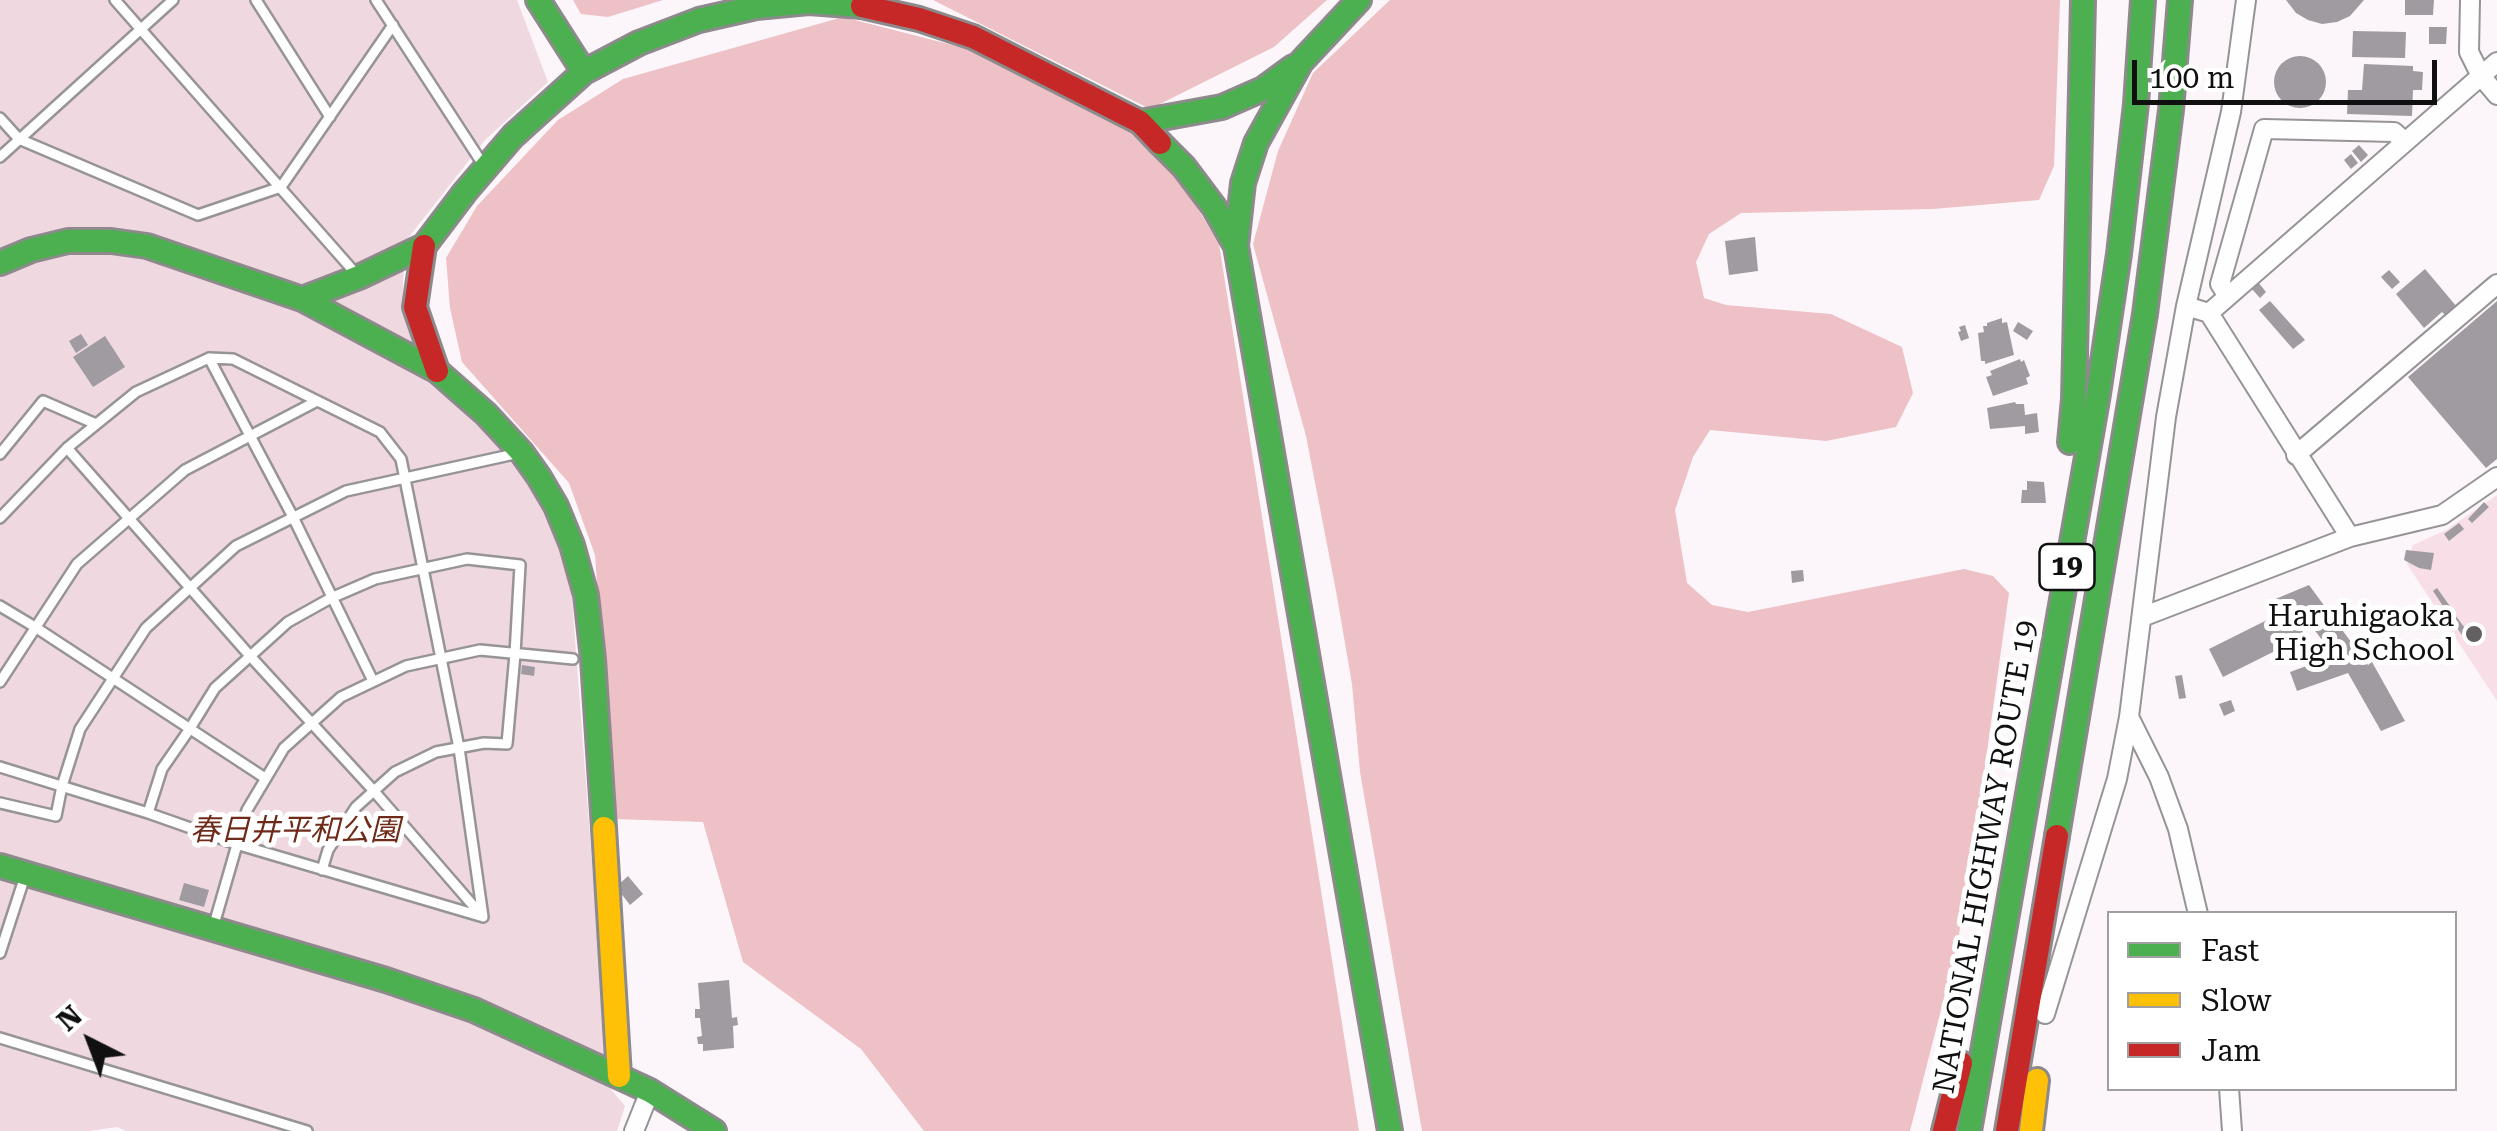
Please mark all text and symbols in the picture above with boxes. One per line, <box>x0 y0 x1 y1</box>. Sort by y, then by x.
scale bar <box>2137 40 2442 102</box>
text: 100 m <box>2149 60 2234 95</box>
road number: 19 <box>2040 544 2094 590</box>
place label: Haruhigaoka High School <box>2268 599 2454 670</box>
street label: NATIONAL HIGHWAY ROUTE 19 <box>1927 618 2045 1096</box>
marker: Haruhigaoka High School <box>2463 623 2485 645</box>
park label: 春日井平和公園 <box>190 813 400 849</box>
legend <box>2107 911 2457 1091</box>
text: Fast <box>2201 933 2259 968</box>
text: Slow <box>2201 983 2272 1018</box>
north arrow <box>40 991 140 1091</box>
text: N <box>51 999 89 1038</box>
text: Jam <box>2201 1033 2261 1068</box>

